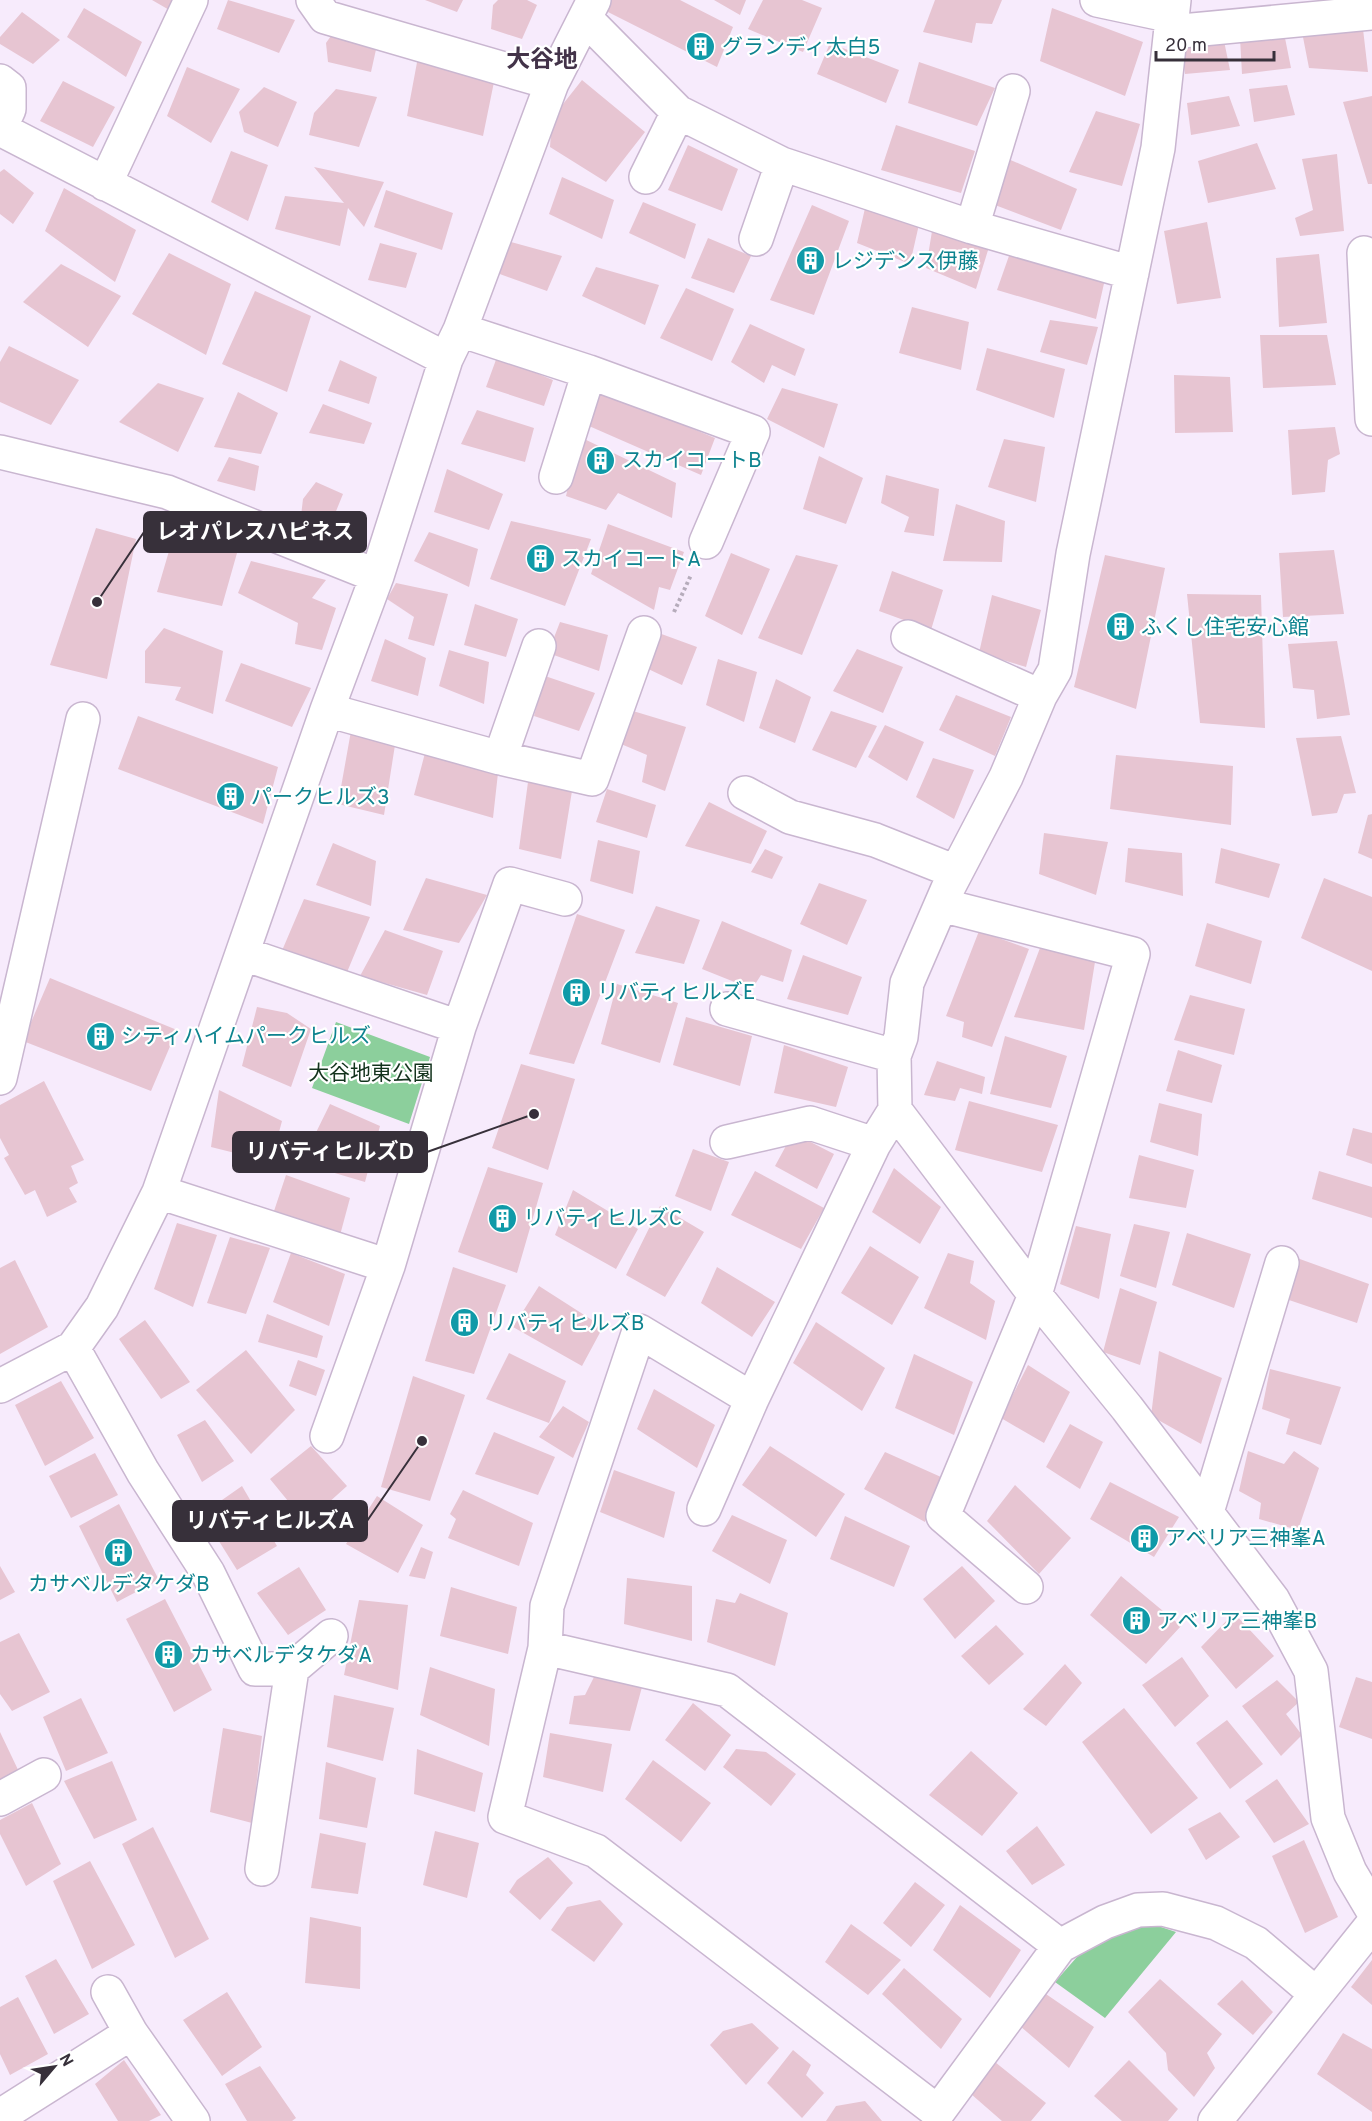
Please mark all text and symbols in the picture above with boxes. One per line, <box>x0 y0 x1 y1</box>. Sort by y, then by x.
scale bar <box>1156 24 1274 62</box>
building icon: グランディ太白5 <box>685 31 717 63</box>
place label: グランディ太白5 <box>722 35 881 62</box>
text: 20 m <box>1165 35 1207 58</box>
district label: 大谷地 <box>506 46 578 76</box>
building icon: レジデンス伊藤 <box>795 245 827 277</box>
place label: レジデンス伊藤 <box>832 249 979 276</box>
building icon: スカイコートB <box>585 444 617 476</box>
place label: スカイコートB <box>622 448 762 475</box>
callout: レオパレスハピネス <box>144 512 366 552</box>
text: レオパレスハピネス <box>156 520 354 547</box>
building icon: スカイコートA <box>524 543 556 575</box>
place label: スカイコートA <box>561 547 701 574</box>
building icon: ふくし住宅安心館 <box>1104 611 1136 643</box>
place label: ふくし住宅安心館 <box>1141 615 1309 642</box>
building icon: パークヒルズ3 <box>214 781 246 813</box>
place label: パークヒルズ3 <box>251 785 390 812</box>
building icon: リバティヒルズE <box>560 976 592 1008</box>
place label: リバティヒルズE <box>597 980 755 1007</box>
building icon: シティハイムパークヒルズ <box>84 1020 116 1052</box>
place label: シティハイムパークヒルズ <box>121 1024 371 1051</box>
park label: 大谷地東公園 <box>308 1061 434 1088</box>
callout: リバティヒルズD <box>233 1132 427 1172</box>
text: リバティヒルズD <box>246 1139 414 1167</box>
building icon: リバティヒルズC <box>486 1202 518 1234</box>
place label: リバティヒルズC <box>523 1206 682 1233</box>
building icon: リバティヒルズB <box>448 1307 480 1339</box>
place label: リバティヒルズB <box>485 1311 645 1338</box>
callout: リバティヒルズA <box>173 1501 367 1541</box>
text: リバティヒルズA <box>186 1508 354 1536</box>
building icon: アベリア三神峯A <box>1128 1522 1160 1554</box>
place label: アベリア三神峯A <box>1165 1526 1326 1553</box>
building icon: カサベルデタケダB <box>103 1537 135 1569</box>
place label: カサベルデタケダB <box>28 1572 210 1599</box>
building icon: アベリア三神峯B <box>1120 1605 1152 1637</box>
place label: アベリア三神峯B <box>1157 1609 1317 1636</box>
building icon: カサベルデタケダA <box>153 1639 185 1671</box>
place label: カサベルデタケダA <box>190 1643 372 1670</box>
north arrow <box>24 2037 84 2097</box>
text: N <box>54 2051 77 2071</box>

